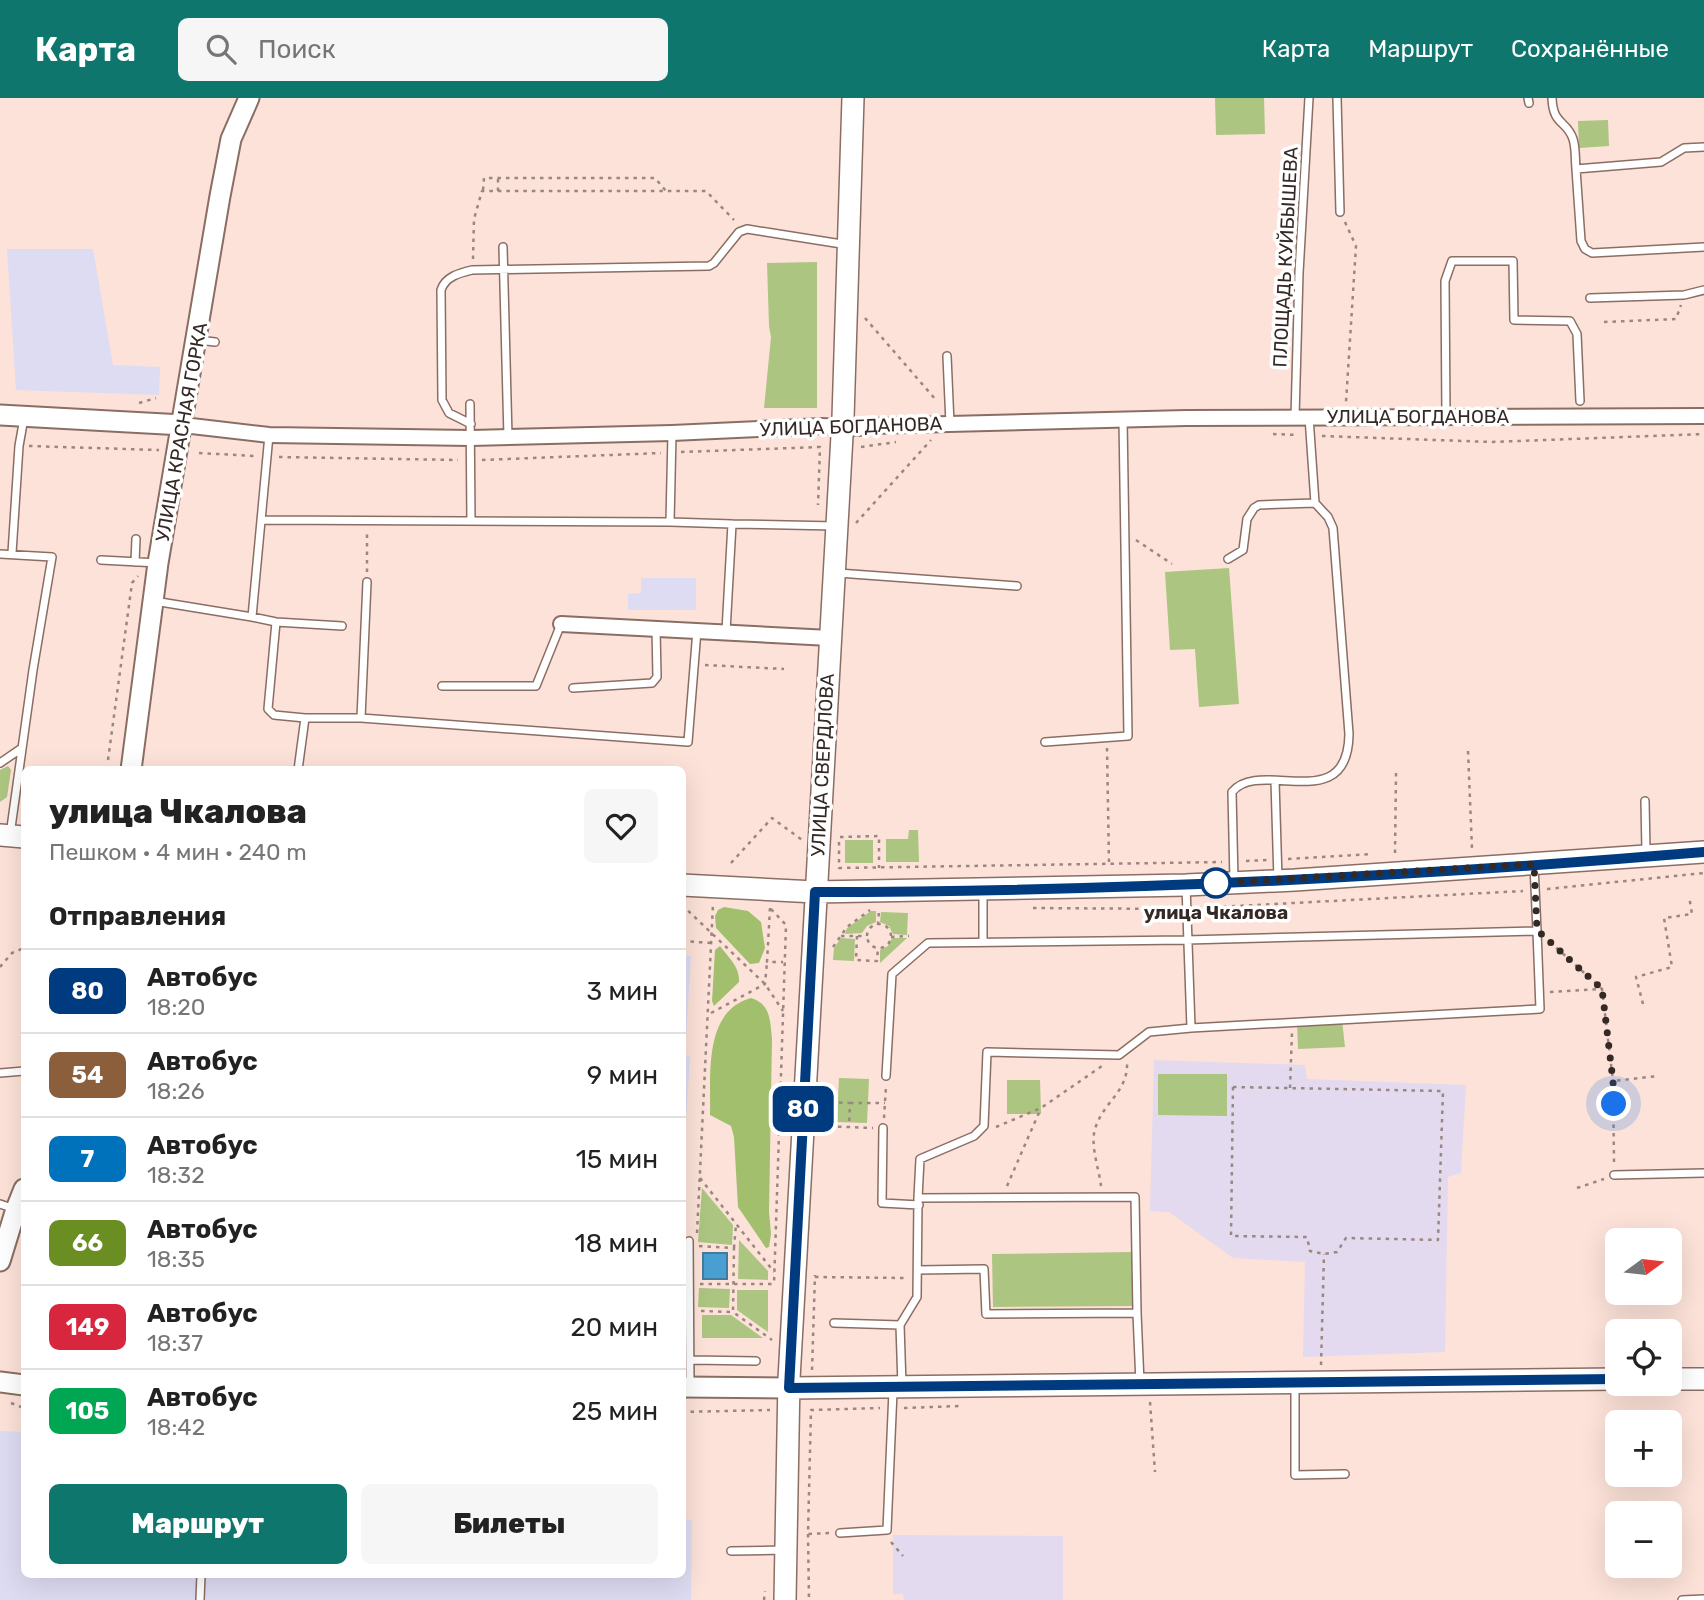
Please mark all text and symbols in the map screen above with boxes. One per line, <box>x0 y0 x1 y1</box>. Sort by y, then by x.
search box <box>178 18 668 81</box>
text: Карта <box>35 30 136 69</box>
icon: search <box>202 30 240 68</box>
text: Поиск <box>258 34 336 65</box>
text: Карта <box>1262 35 1330 63</box>
text: Маршрут <box>1368 35 1473 63</box>
text: Сохранённые <box>1511 35 1669 63</box>
street label: ПЛОЩАДЬ КУЙБЫШЕВА <box>1268 146 1303 368</box>
street label: УЛИЦА КРАСНАЯ ГОРКА <box>151 320 212 544</box>
street label: УЛИЦА БОГДАНОВА <box>1327 405 1509 428</box>
street label: УЛИЦА БОГДАНОВА <box>759 412 943 441</box>
street label: УЛИЦА СВЕРДЛОВА <box>806 672 839 857</box>
button: heart <box>584 789 658 863</box>
text: улица Чкалова <box>49 792 307 831</box>
text: Пешком · 4 мин · 240 m <box>49 838 307 866</box>
marker: улица Чкалова <box>1201 868 1231 898</box>
text: Отправления <box>49 901 226 932</box>
place label: улица Чкалова <box>1144 901 1288 924</box>
text: Автобус <box>147 962 258 993</box>
text: 3 мин <box>587 976 658 1007</box>
text: 80 <box>71 977 104 1005</box>
text: 18:20 <box>147 993 205 1021</box>
text: Автобус <box>147 1046 258 1077</box>
text: 9 мин <box>587 1060 658 1091</box>
text: 54 <box>72 1061 103 1089</box>
text: 18:26 <box>147 1077 205 1105</box>
line badge: 80 <box>772 1086 834 1132</box>
your location <box>1596 1086 1631 1121</box>
text: 80 <box>787 1095 819 1123</box>
text: Автобус <box>147 1130 258 1161</box>
text: 15 мин <box>576 1144 658 1175</box>
text: 7 <box>81 1145 94 1173</box>
text: 18:32 <box>147 1161 205 1189</box>
text: Автобус <box>147 1214 258 1245</box>
text: 18 мин <box>575 1228 658 1259</box>
north arrow <box>1605 1228 1682 1306</box>
map controls <box>1605 1228 1682 1578</box>
text: 66 <box>72 1229 103 1257</box>
text: 18:35 <box>147 1245 205 1273</box>
text: Автобус <box>147 1298 258 1329</box>
text: 20 мин <box>570 1312 658 1343</box>
text: 149 <box>66 1313 109 1341</box>
button: locate <box>1605 1319 1682 1396</box>
text: 18:37 <box>147 1329 203 1357</box>
text: Автобус <box>147 1382 258 1413</box>
text: 25 мин <box>572 1396 658 1427</box>
text: 105 <box>66 1397 109 1425</box>
button: + <box>1605 1410 1682 1487</box>
text: 18:42 <box>147 1413 205 1441</box>
button: Маршрут <box>49 1484 347 1564</box>
button: Билеты <box>361 1484 658 1564</box>
button: − <box>1605 1501 1682 1578</box>

